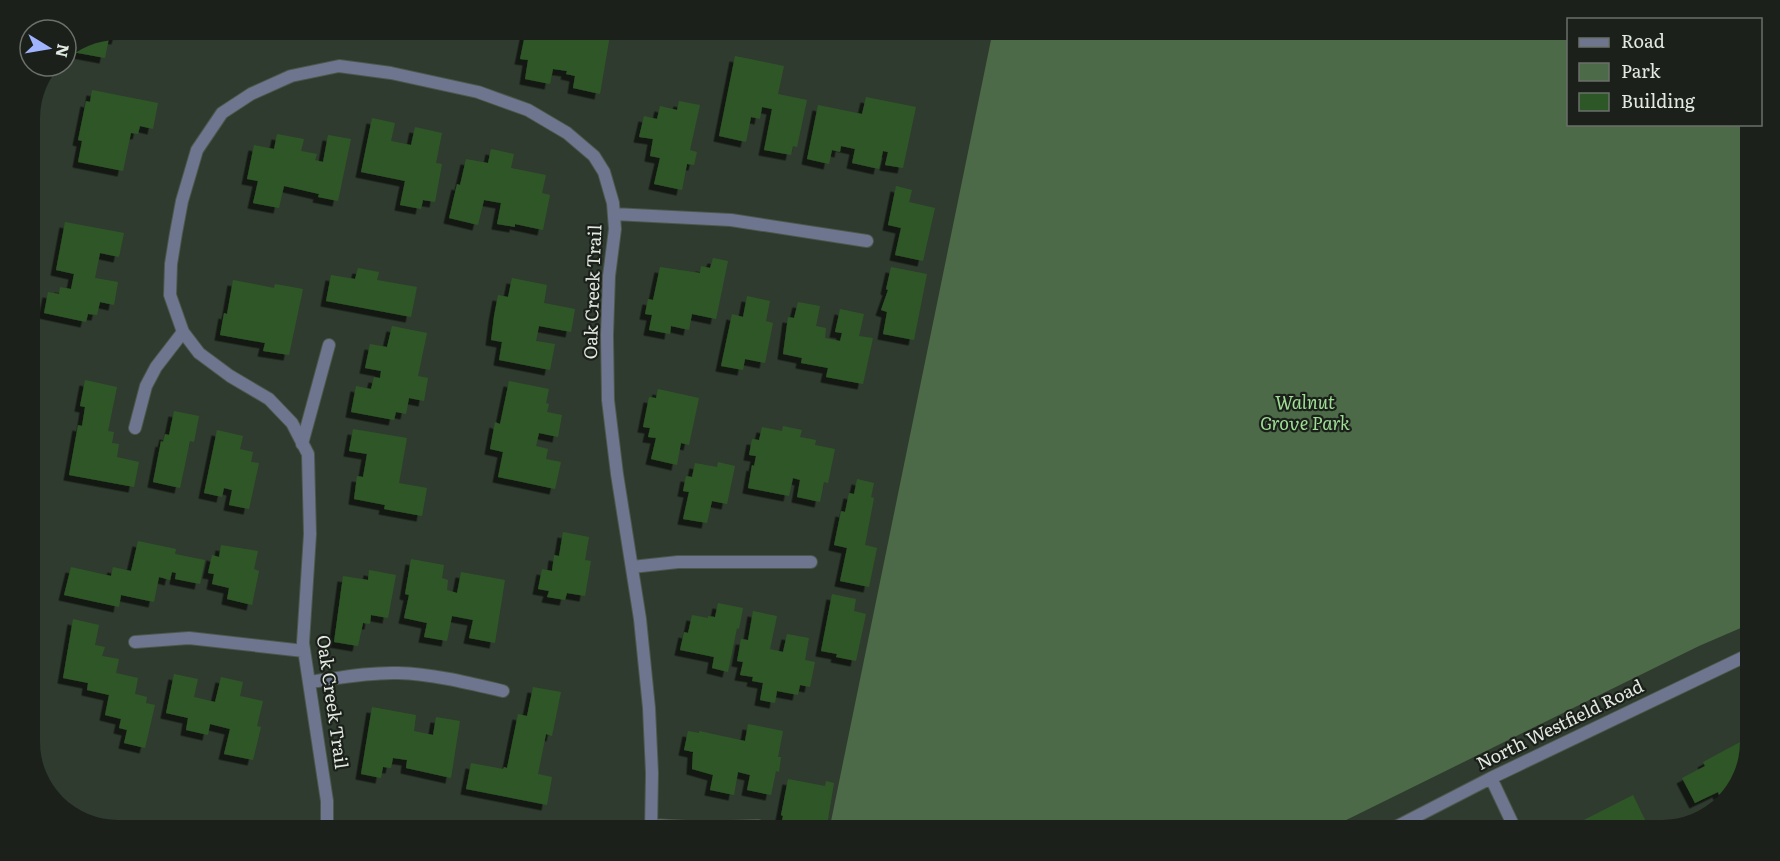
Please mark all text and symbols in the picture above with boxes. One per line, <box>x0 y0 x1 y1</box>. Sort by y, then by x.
north arrow <box>18 18 78 78</box>
legend <box>1567 18 1762 126</box>
text: Road <box>1621 27 1665 54</box>
text: N <box>51 42 77 60</box>
text: Park <box>1621 57 1662 84</box>
text: Building <box>1621 87 1696 114</box>
street label: Oak Creek Trail <box>576 224 607 360</box>
park label: Walnut Grove Park <box>1260 388 1350 436</box>
street label: Oak Creek Trail <box>311 633 356 770</box>
street label: North Westfield Road <box>1471 671 1647 776</box>

